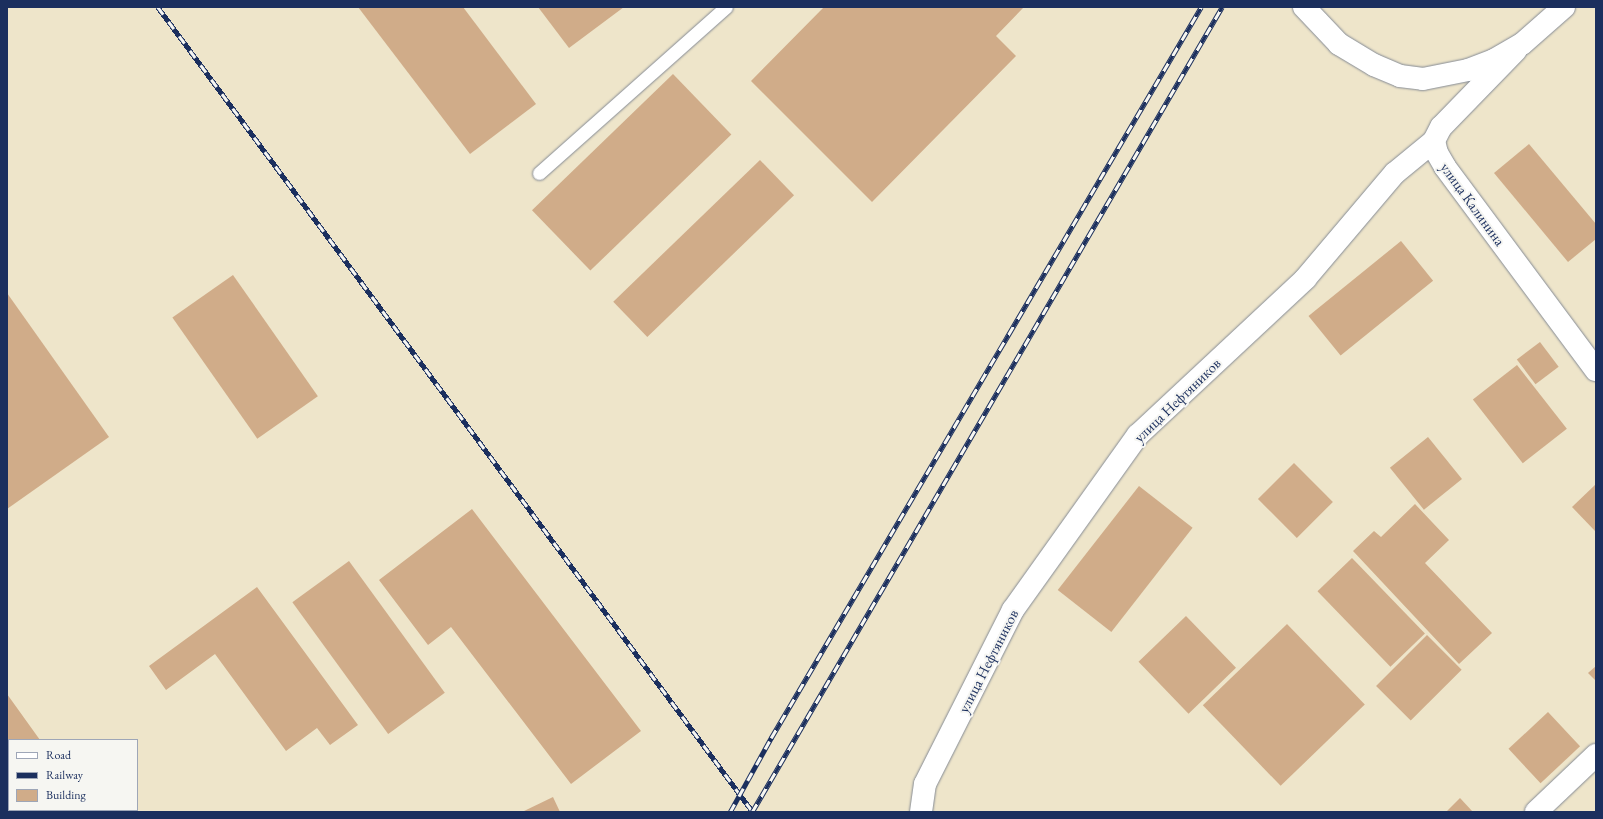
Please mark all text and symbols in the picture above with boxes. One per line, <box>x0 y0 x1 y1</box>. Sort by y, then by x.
street label: улица Калинина <box>1437 159 1509 249</box>
street label: улица Нефтяников <box>1130 354 1224 446</box>
street label: улица Нефтяников <box>954 606 1022 716</box>
legend <box>8 739 138 811</box>
text: Road <box>46 747 71 763</box>
text: Railway <box>46 767 83 783</box>
text: Building <box>46 787 86 803</box>

